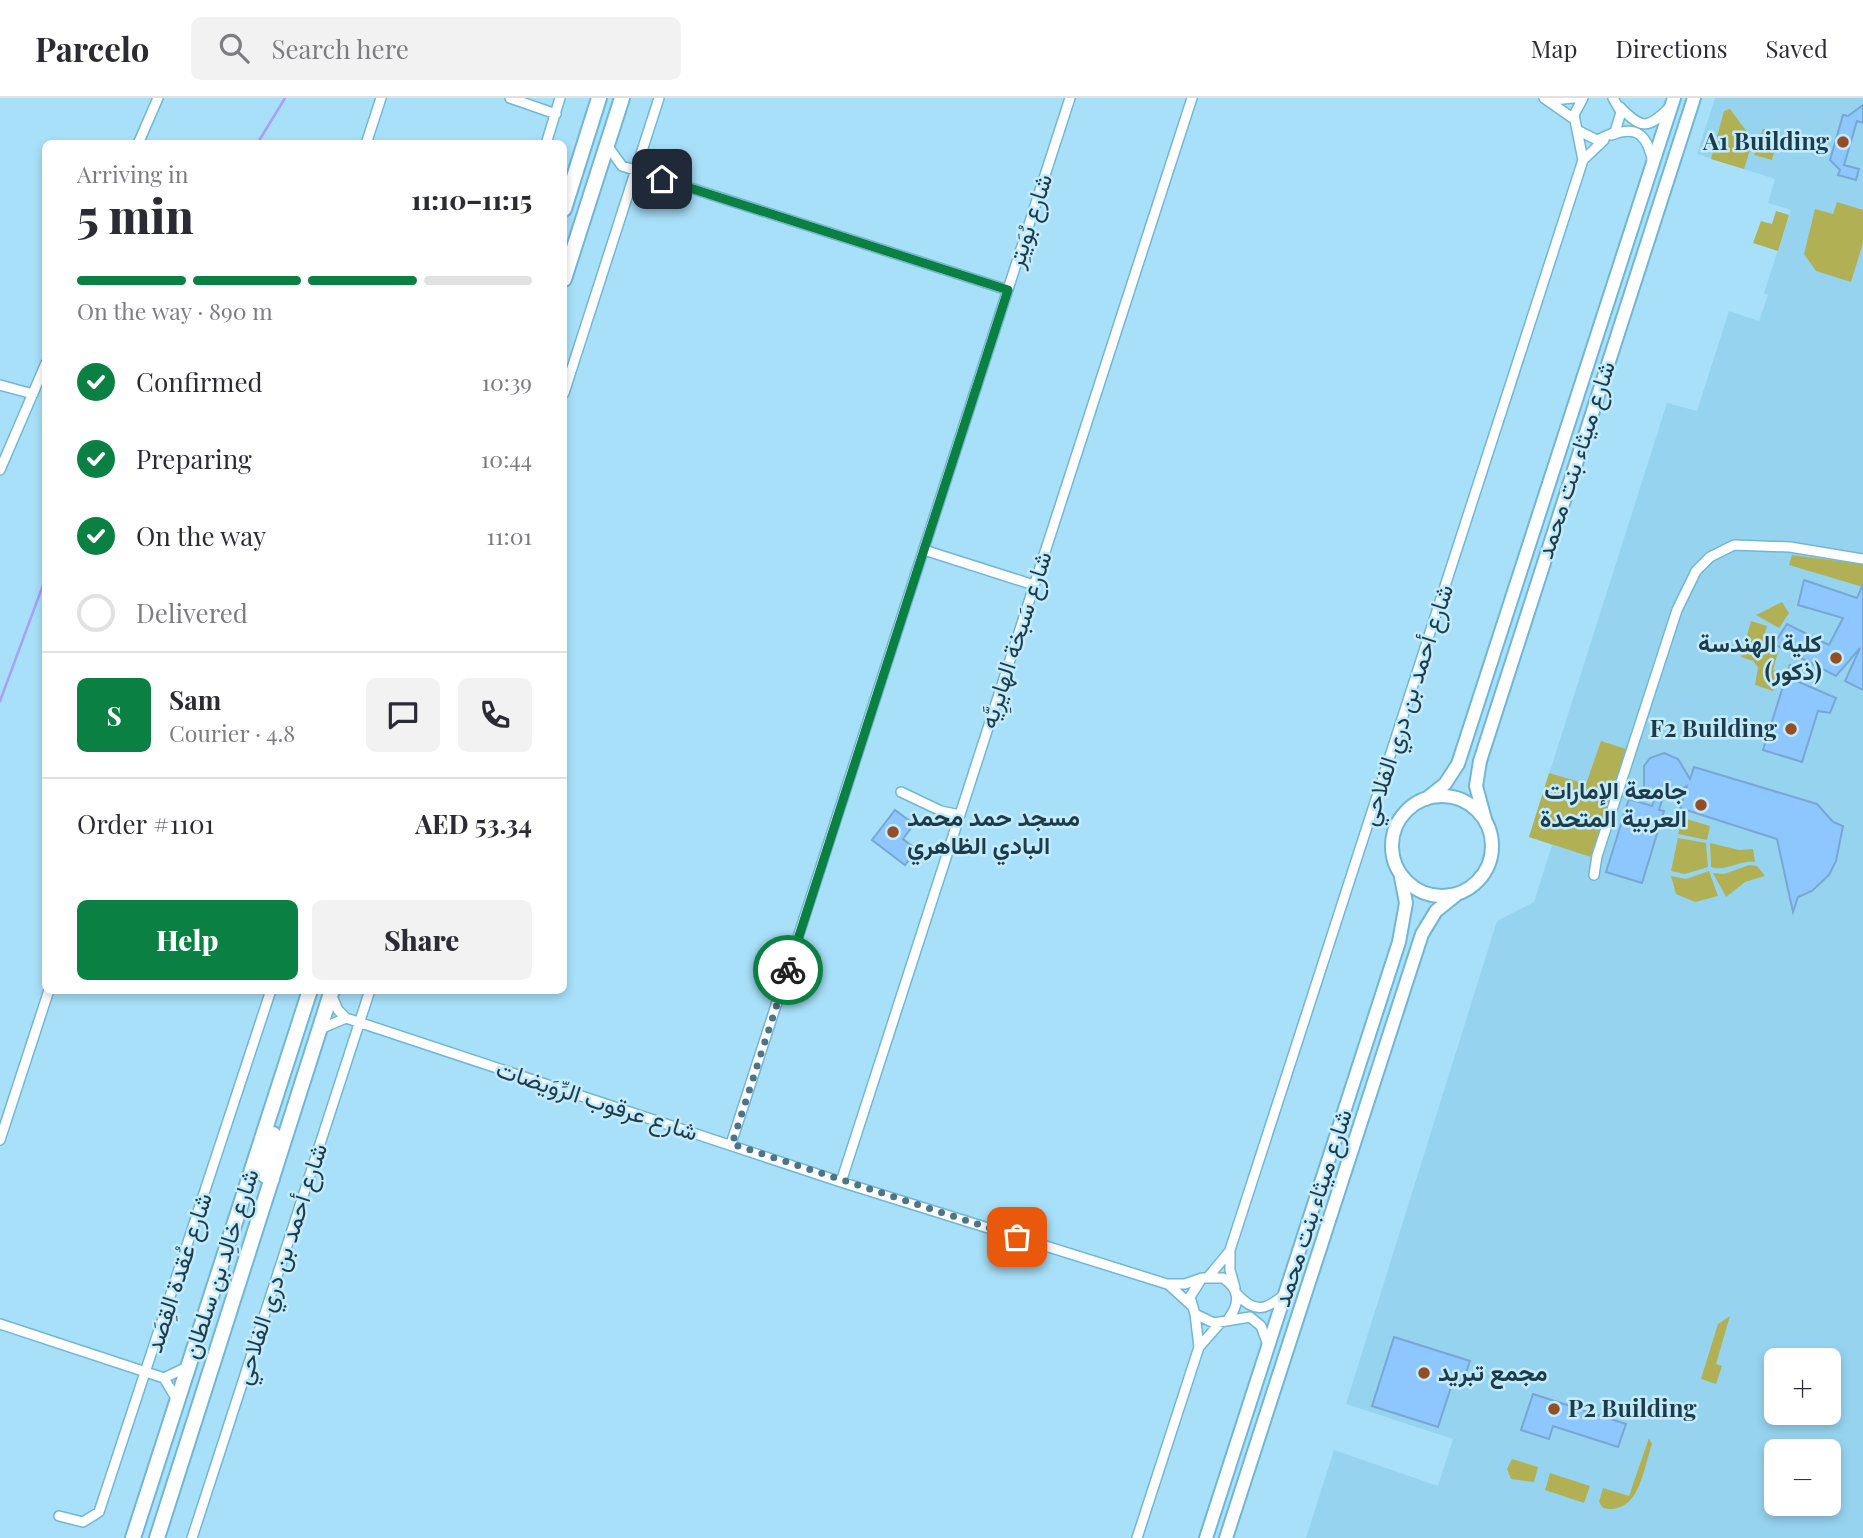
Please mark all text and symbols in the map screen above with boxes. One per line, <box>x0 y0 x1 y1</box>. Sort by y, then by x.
search box <box>191 17 681 80</box>
text: Parcelo <box>35 26 149 70</box>
icon: search <box>215 29 253 67</box>
text: Search here <box>271 31 409 66</box>
text: Map <box>1531 32 1577 64</box>
text: Directions <box>1615 32 1728 64</box>
text: Saved <box>1766 32 1828 64</box>
place label: A1 Building <box>1702 124 1830 156</box>
marker: A1 Building <box>1835 134 1851 150</box>
pin <box>632 149 692 209</box>
text: Arriving in <box>77 158 189 189</box>
icon: home <box>643 160 681 198</box>
street label: شارع بُوَيتِر <box>998 169 1060 273</box>
text: 11:10–11:15 <box>411 182 532 217</box>
text: 5 min <box>77 184 194 246</box>
text: On the way · 890 m <box>77 295 273 326</box>
street label: شارع ميثاء بنت محمد <box>1527 356 1623 563</box>
icon: check <box>77 363 115 401</box>
text: Confirmed <box>136 364 263 399</box>
text: 10:39 <box>481 366 532 397</box>
icon: check <box>77 440 115 478</box>
text: Preparing <box>136 441 252 476</box>
text: 10:44 <box>481 443 532 474</box>
icon: check <box>77 517 115 555</box>
text: On the way <box>136 518 266 553</box>
text: 11:01 <box>487 520 532 551</box>
street label: شارع سَبخة الهايرِيَّه <box>970 547 1062 733</box>
street label: شارع أحمد بن دري الفلاحي <box>1351 580 1464 831</box>
text: Delivered <box>136 595 248 630</box>
place label: كلية الهندسة (ذكور) <box>1698 626 1822 687</box>
marker: كلية الهندسة (ذكور) <box>1828 650 1844 666</box>
button: chat <box>366 678 440 752</box>
button: phone <box>458 678 532 752</box>
text: Sam <box>169 682 221 717</box>
text: S <box>106 698 122 733</box>
place label: F2 Building <box>1650 711 1778 743</box>
text: Courier · 4.8 <box>169 717 295 748</box>
marker: F2 Building <box>1783 721 1799 737</box>
place label: جامعة الإمارات العربية المتحدة <box>1540 773 1687 834</box>
marker: جامعة الإمارات العربية المتحدة <box>1693 797 1709 813</box>
place label: مسجد حمد محمد البادي الظاهري <box>907 800 1080 866</box>
text: Order #1101 <box>77 806 214 841</box>
text: AED 53.34 <box>415 806 532 841</box>
marker: مسجد حمد محمد البادي الظاهري <box>885 824 901 840</box>
button: Help <box>77 900 298 980</box>
button: Share <box>312 900 532 980</box>
courier <box>753 935 823 1005</box>
icon: bike <box>769 951 807 989</box>
street label: شارع عرقوب الرِّوَيضات <box>492 1051 703 1149</box>
street label: شارع ميثاء بنت محمد <box>1264 1104 1360 1311</box>
street label: شارع أحمد بن دري الفلاحي <box>225 1139 338 1390</box>
street label: شارع خالِد بن سلطان <box>173 1164 267 1363</box>
street label: شارع عُقدة القِصَد <box>136 1188 220 1357</box>
pin <box>987 1207 1047 1267</box>
icon: bag <box>998 1218 1036 1256</box>
map controls <box>1764 1348 1841 1516</box>
button: + <box>1764 1348 1841 1425</box>
place label: مجمع تبريد <box>1438 1355 1548 1390</box>
marker: مجمع تبريد <box>1416 1365 1432 1381</box>
place label: P2 Building <box>1568 1391 1697 1423</box>
marker: P2 Building <box>1546 1401 1562 1417</box>
button: − <box>1764 1439 1841 1516</box>

